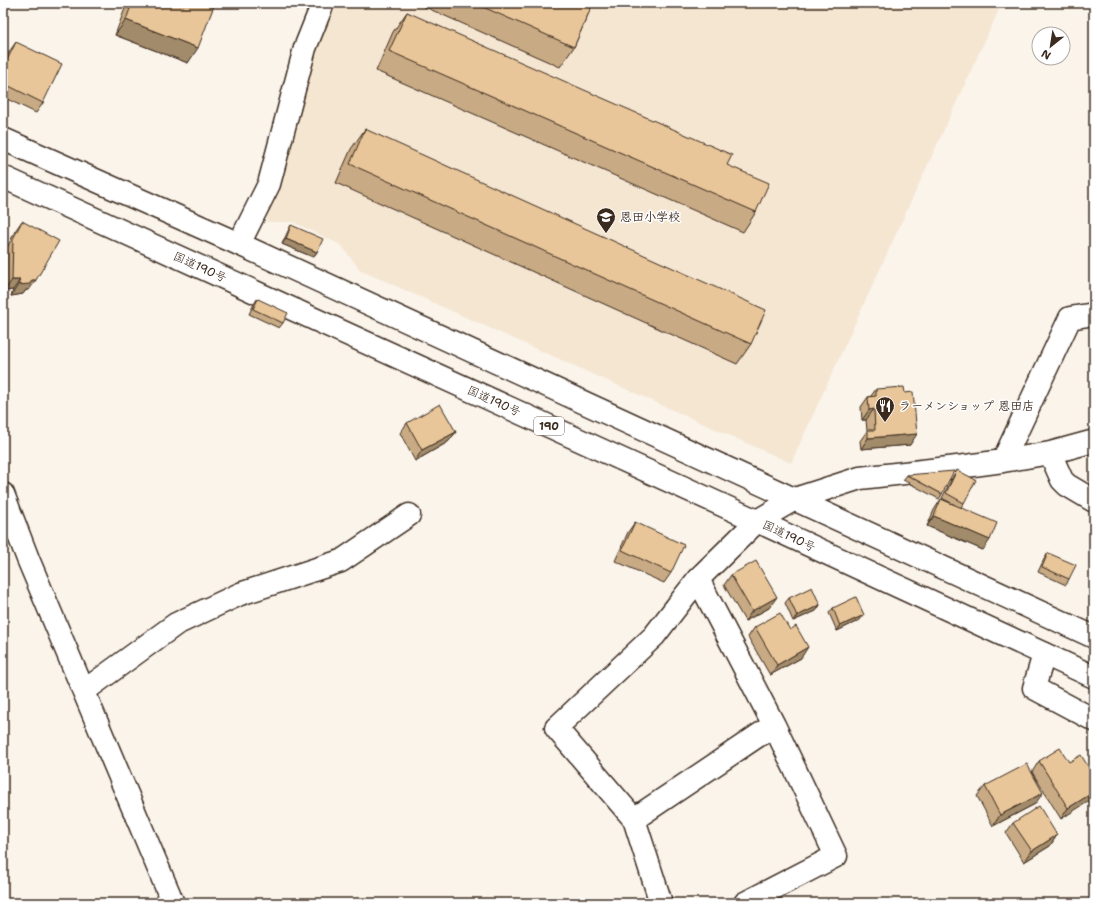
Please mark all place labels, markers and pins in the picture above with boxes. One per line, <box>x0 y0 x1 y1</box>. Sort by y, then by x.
school or university icon: 恩田小学校 <box>595 206 617 234</box>
place label: 恩田小学校 <box>620 209 680 225</box>
restaurant icon: ラーメンショップ 恩田店 <box>874 395 896 423</box>
place label: ラーメンショップ 恩田店 <box>899 398 1034 414</box>

